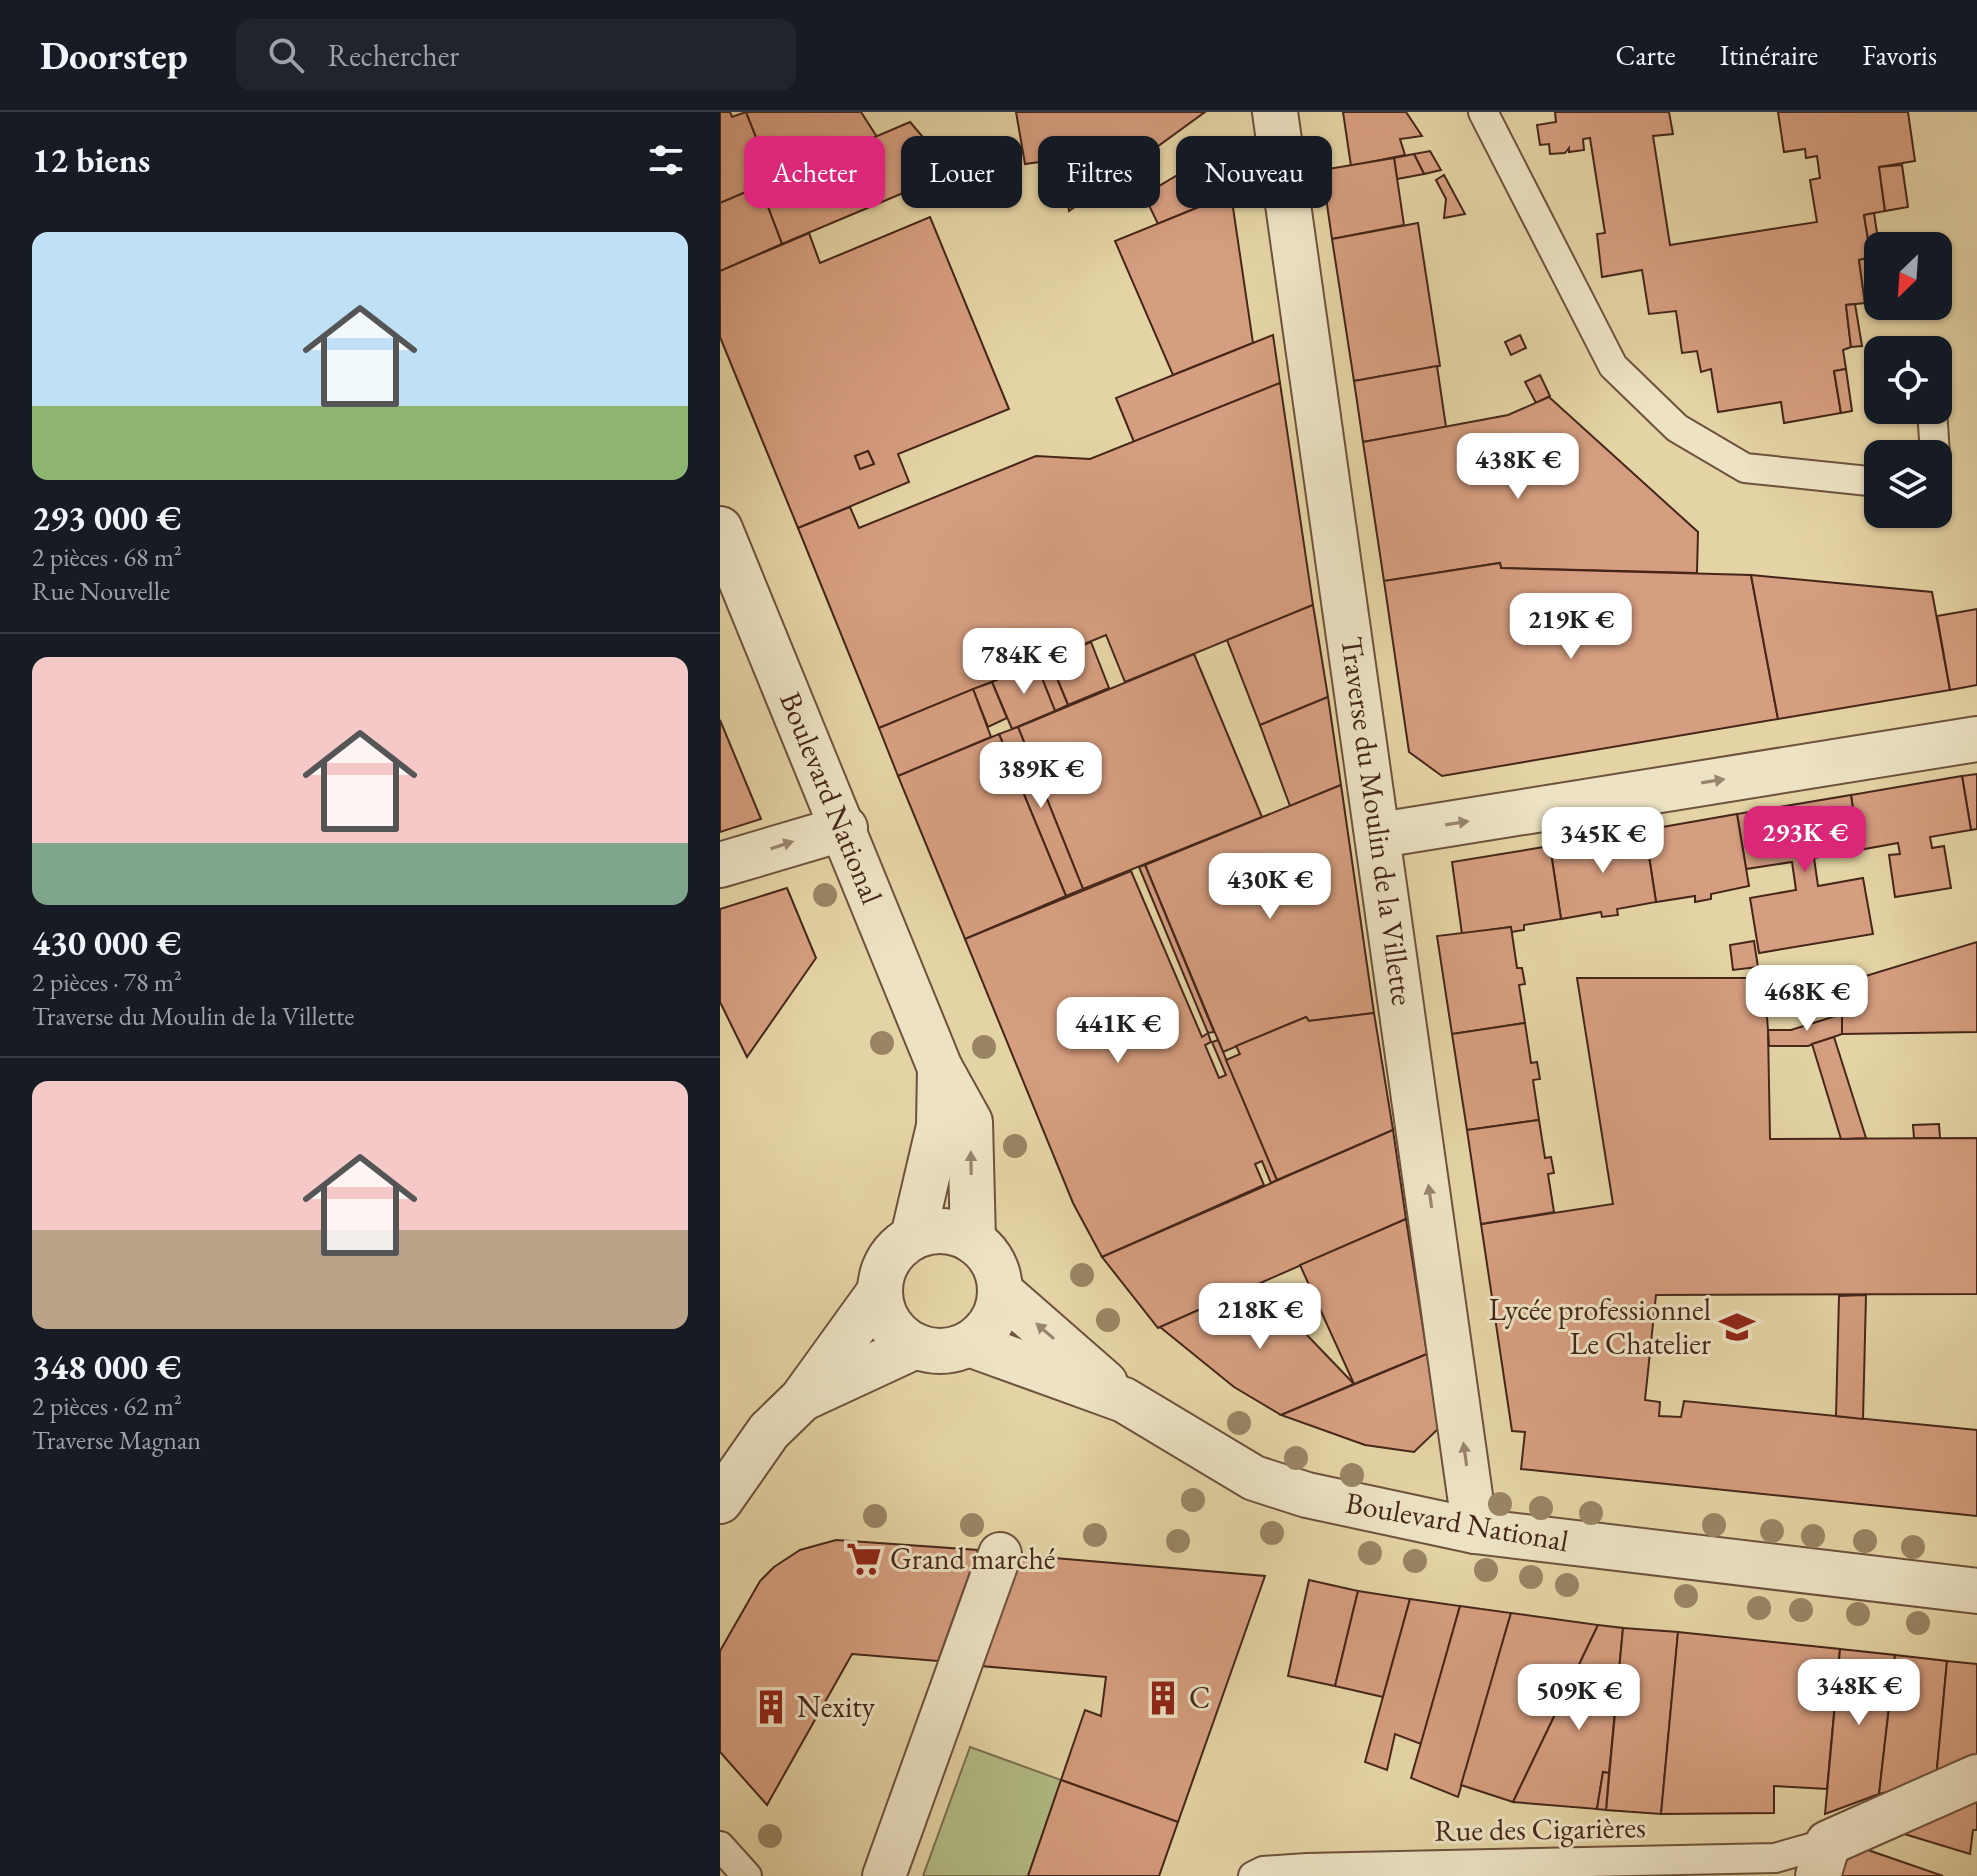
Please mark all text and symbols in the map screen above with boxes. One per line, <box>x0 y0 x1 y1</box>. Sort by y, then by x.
search box <box>236 19 796 91</box>
text: Doorstep <box>40 31 188 80</box>
icon: search <box>264 33 308 77</box>
text: Rechercher <box>328 36 459 75</box>
text: Carte <box>1616 37 1676 73</box>
text: Itinéraire <box>1720 37 1818 73</box>
text: Favoris <box>1862 37 1937 73</box>
chip: Acheter <box>744 136 885 208</box>
chip: Louer <box>901 136 1022 208</box>
chip: Filtres <box>1038 136 1160 208</box>
chip: Nouveau <box>1176 136 1332 208</box>
text: 12 biens <box>32 138 150 182</box>
icon: filters <box>644 138 688 182</box>
north arrow <box>1864 232 1952 320</box>
map controls <box>1864 232 1952 528</box>
icon: home <box>288 284 432 428</box>
button: locate <box>1864 336 1952 424</box>
pin: 438K € <box>1453 433 1583 501</box>
button: layers <box>1864 440 1952 528</box>
text: 438K € <box>1475 442 1561 476</box>
text: 293 000 € <box>32 496 181 540</box>
text: 2 pièces · 68 m² <box>32 540 182 574</box>
text: Rue Nouvelle <box>32 574 170 608</box>
pin: 219K € <box>1506 593 1636 661</box>
text: 219K € <box>1528 602 1614 636</box>
pin: 784K € <box>959 628 1089 696</box>
street label: Traverse du Moulin de la Villette <box>1332 634 1423 1008</box>
text: 784K € <box>981 637 1067 671</box>
street label: Boulevard National <box>771 686 892 910</box>
icon: home <box>288 709 432 853</box>
pin: 389K € <box>976 742 1106 810</box>
text: 389K € <box>998 751 1084 785</box>
one-way arrow <box>1701 774 1726 787</box>
pin: 293K € <box>1740 806 1870 874</box>
pin: 345K € <box>1538 807 1668 875</box>
text: 293K € <box>1762 815 1848 849</box>
one-way arrow <box>1445 816 1470 828</box>
text: 345K € <box>1560 816 1646 850</box>
one-way arrow <box>770 838 794 851</box>
pin: 430K € <box>1205 853 1335 921</box>
text: 430K € <box>1227 862 1313 896</box>
text: 430 000 € <box>32 921 181 965</box>
text: 2 pièces · 78 m² <box>32 965 182 999</box>
pin: 468K € <box>1742 965 1872 1033</box>
text: 468K € <box>1764 974 1850 1008</box>
pin: 441K € <box>1053 997 1183 1065</box>
text: Traverse du Moulin de la Villette <box>32 999 354 1033</box>
text: 441K € <box>1075 1006 1161 1040</box>
icon: home <box>288 1133 432 1277</box>
one-way arrow <box>965 1150 978 1175</box>
one-way arrow <box>1423 1183 1436 1208</box>
pin: 218K € <box>1195 1283 1325 1351</box>
place label: Lycée professionnel Le Chatelier <box>1489 1290 1711 1363</box>
text: 218K € <box>1217 1292 1303 1326</box>
school or university icon: Lycée professionnel Le Chatelier <box>1718 1308 1756 1346</box>
one-way arrow <box>1035 1322 1054 1340</box>
text: 348 000 € <box>32 1345 181 1389</box>
text: 2 pièces · 62 m² <box>32 1389 182 1423</box>
text: Traverse Magnan <box>32 1423 201 1457</box>
one-way arrow <box>1458 1441 1471 1466</box>
street label: Boulevard National <box>1343 1483 1571 1560</box>
place label: Grand marché <box>890 1539 1056 1578</box>
supermarket icon: Grand marché <box>845 1540 883 1578</box>
pin: 348K € <box>1794 1659 1924 1727</box>
pin: 509K € <box>1514 1664 1644 1732</box>
text: 348K € <box>1816 1668 1902 1702</box>
text: 509K € <box>1536 1673 1622 1707</box>
place label: C <box>1189 1678 1210 1717</box>
building icon: C <box>1144 1679 1182 1717</box>
place label: Nexity <box>797 1687 876 1726</box>
building icon: Nexity <box>752 1688 790 1726</box>
street label: Rue des Cigarières <box>1434 1807 1646 1850</box>

